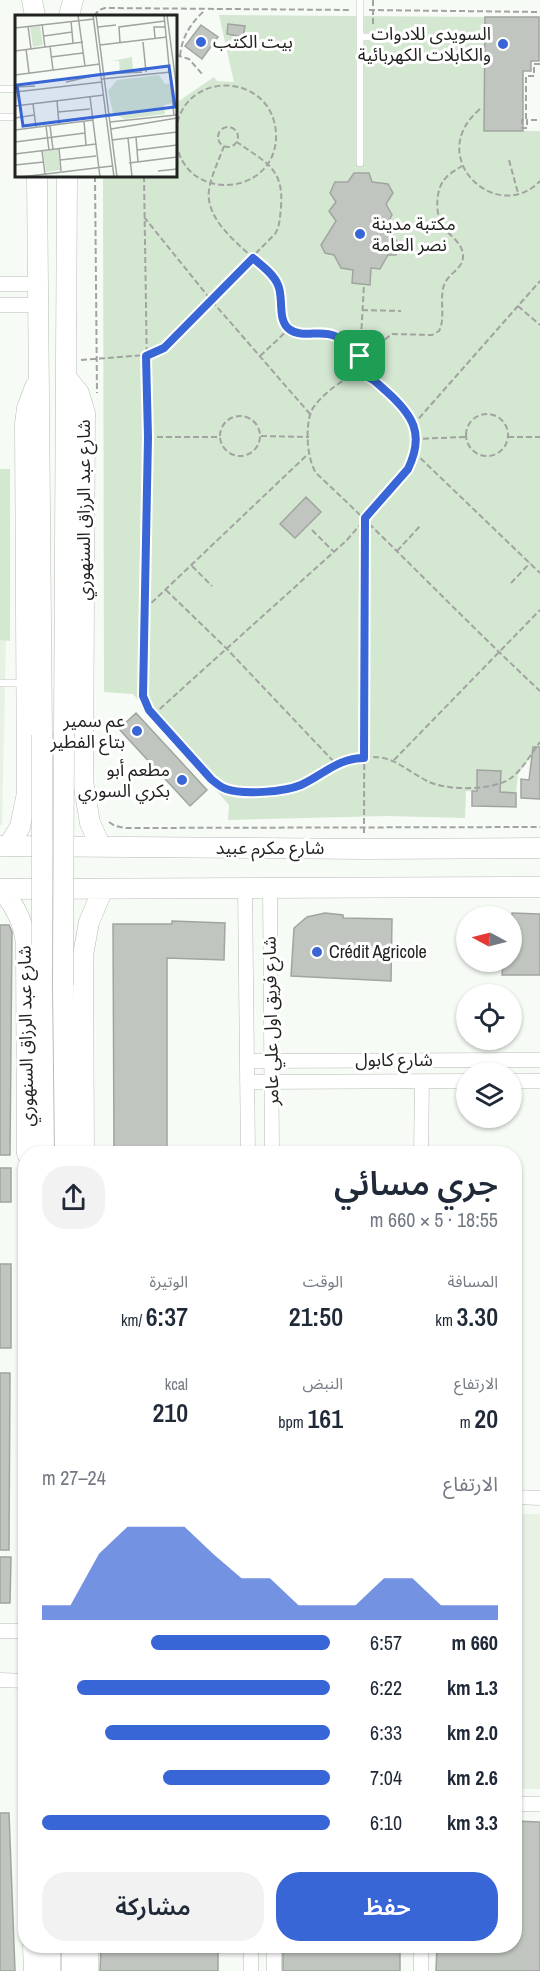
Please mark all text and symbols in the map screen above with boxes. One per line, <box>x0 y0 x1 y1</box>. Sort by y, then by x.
inset map <box>15 15 177 177</box>
place label: السويدى للادوات والكابلات الكهربائية <box>358 21 491 67</box>
place label: بيت الكتب <box>213 29 293 54</box>
marker: بيت الكتب <box>194 35 208 49</box>
marker: السويدى للادوات والكابلات الكهربائية <box>496 37 510 51</box>
place label: مكتبة مدينة نصر العامة <box>372 211 456 257</box>
marker: مكتبة مدينة نصر العامة <box>353 227 367 241</box>
pin <box>334 330 385 381</box>
icon: arrive <box>343 339 376 372</box>
street label: شارع عبد الرزاق السنهوري <box>71 419 98 601</box>
place label: عم سمير بتاع الفطير <box>49 708 125 756</box>
marker: عم سمير بتاع الفطير <box>130 724 144 738</box>
place label: مطعم أبو بكري السوري <box>78 757 170 804</box>
marker: مطعم أبو بكري السوري <box>175 773 189 787</box>
street label: شارع مكرم عبيد <box>216 835 324 862</box>
north arrow <box>456 906 522 972</box>
map controls <box>456 906 522 1128</box>
street label: شارع فريق اول علي عامر <box>257 936 286 1107</box>
place label: Crédit Agricole <box>329 939 427 964</box>
street label: شارع عبد الرزاق السنهوري <box>11 945 42 1127</box>
marker: Crédit Agricole <box>310 945 324 959</box>
button: locate <box>456 984 522 1050</box>
street label: شارع كابول <box>355 1047 433 1074</box>
button: layers <box>456 1062 522 1128</box>
text: جري مسائي <box>334 1161 498 1205</box>
button: share <box>42 1166 105 1229</box>
text: 18:55 · 5 × 660 m <box>370 1206 498 1233</box>
text: الوتيرة <box>150 1270 188 1292</box>
text: الوقت <box>303 1270 343 1292</box>
text: المسافة <box>448 1270 498 1292</box>
text: 6:37 <box>146 1299 188 1334</box>
text: 21:50 <box>289 1299 343 1334</box>
text: 3.30 <box>457 1299 498 1334</box>
text: /km <box>121 1309 146 1331</box>
text: km <box>435 1309 457 1331</box>
text: النبض <box>302 1372 343 1394</box>
text: الارتفاع <box>454 1372 498 1394</box>
text: kcal <box>165 1373 188 1395</box>
text: 210 <box>152 1395 188 1430</box>
text: 161 <box>307 1401 343 1436</box>
text: 20 <box>474 1401 498 1436</box>
text: bpm <box>278 1411 307 1433</box>
text: m <box>460 1411 474 1433</box>
text: 24–27 m <box>42 1464 106 1491</box>
text: الارتفاع <box>443 1470 498 1497</box>
text: 6:57 <box>370 1629 402 1656</box>
text: 660 m <box>451 1629 498 1656</box>
text: 6:22 <box>370 1674 402 1701</box>
text: 1.3 km <box>447 1674 498 1701</box>
text: 6:33 <box>370 1719 402 1746</box>
text: 2.0 km <box>447 1719 498 1746</box>
text: 7:04 <box>370 1764 402 1791</box>
text: 2.6 km <box>447 1764 498 1791</box>
text: 6:10 <box>370 1809 402 1836</box>
text: 3.3 km <box>447 1809 498 1836</box>
button: مشاركة <box>42 1872 264 1941</box>
button: حفظ <box>276 1872 498 1941</box>

